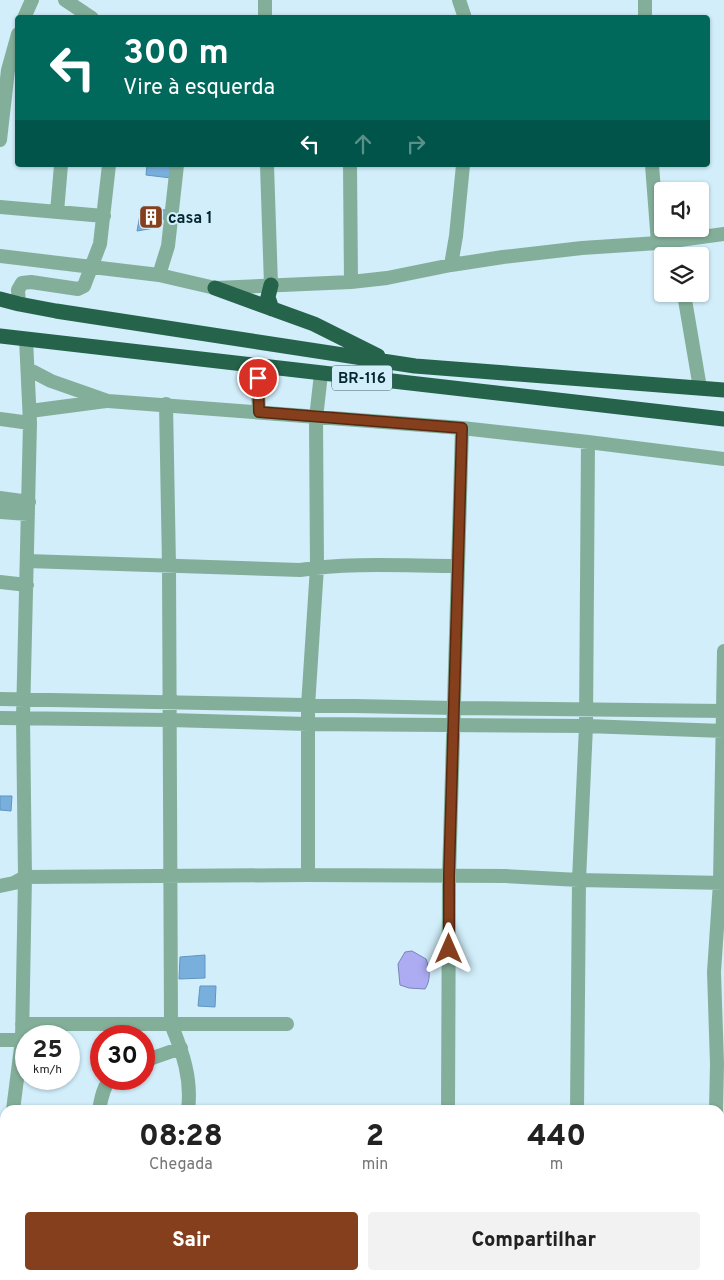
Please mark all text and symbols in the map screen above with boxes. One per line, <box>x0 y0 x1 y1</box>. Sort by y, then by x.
text: 300 m <box>123 32 229 76</box>
icon: left <box>40 35 105 100</box>
text: Vire à esquerda <box>123 75 275 102</box>
icon: left <box>296 130 324 158</box>
icon: ahead <box>349 130 377 158</box>
icon: right <box>402 130 430 158</box>
map controls <box>654 182 709 302</box>
button: sound <box>654 182 709 237</box>
building icon: casa 1 <box>138 204 164 230</box>
place label: casa 1 <box>168 209 213 229</box>
button: layers <box>654 247 709 302</box>
pin <box>237 357 279 399</box>
icon: arrive <box>244 364 272 392</box>
road number: BR-116 <box>332 366 392 390</box>
position arrow <box>422 922 474 974</box>
speed limit sign: 30 <box>90 1025 155 1090</box>
text: 25 <box>32 1035 63 1067</box>
text: km/h <box>33 1062 62 1078</box>
text: 08:28 <box>139 1119 223 1156</box>
text: 2 <box>366 1119 384 1156</box>
text: 440 <box>527 1119 586 1156</box>
text: Chegada <box>149 1155 213 1175</box>
text: min <box>362 1155 388 1175</box>
text: m <box>550 1155 563 1175</box>
button: Sair <box>25 1212 358 1270</box>
button: Compartilhar <box>368 1212 700 1270</box>

